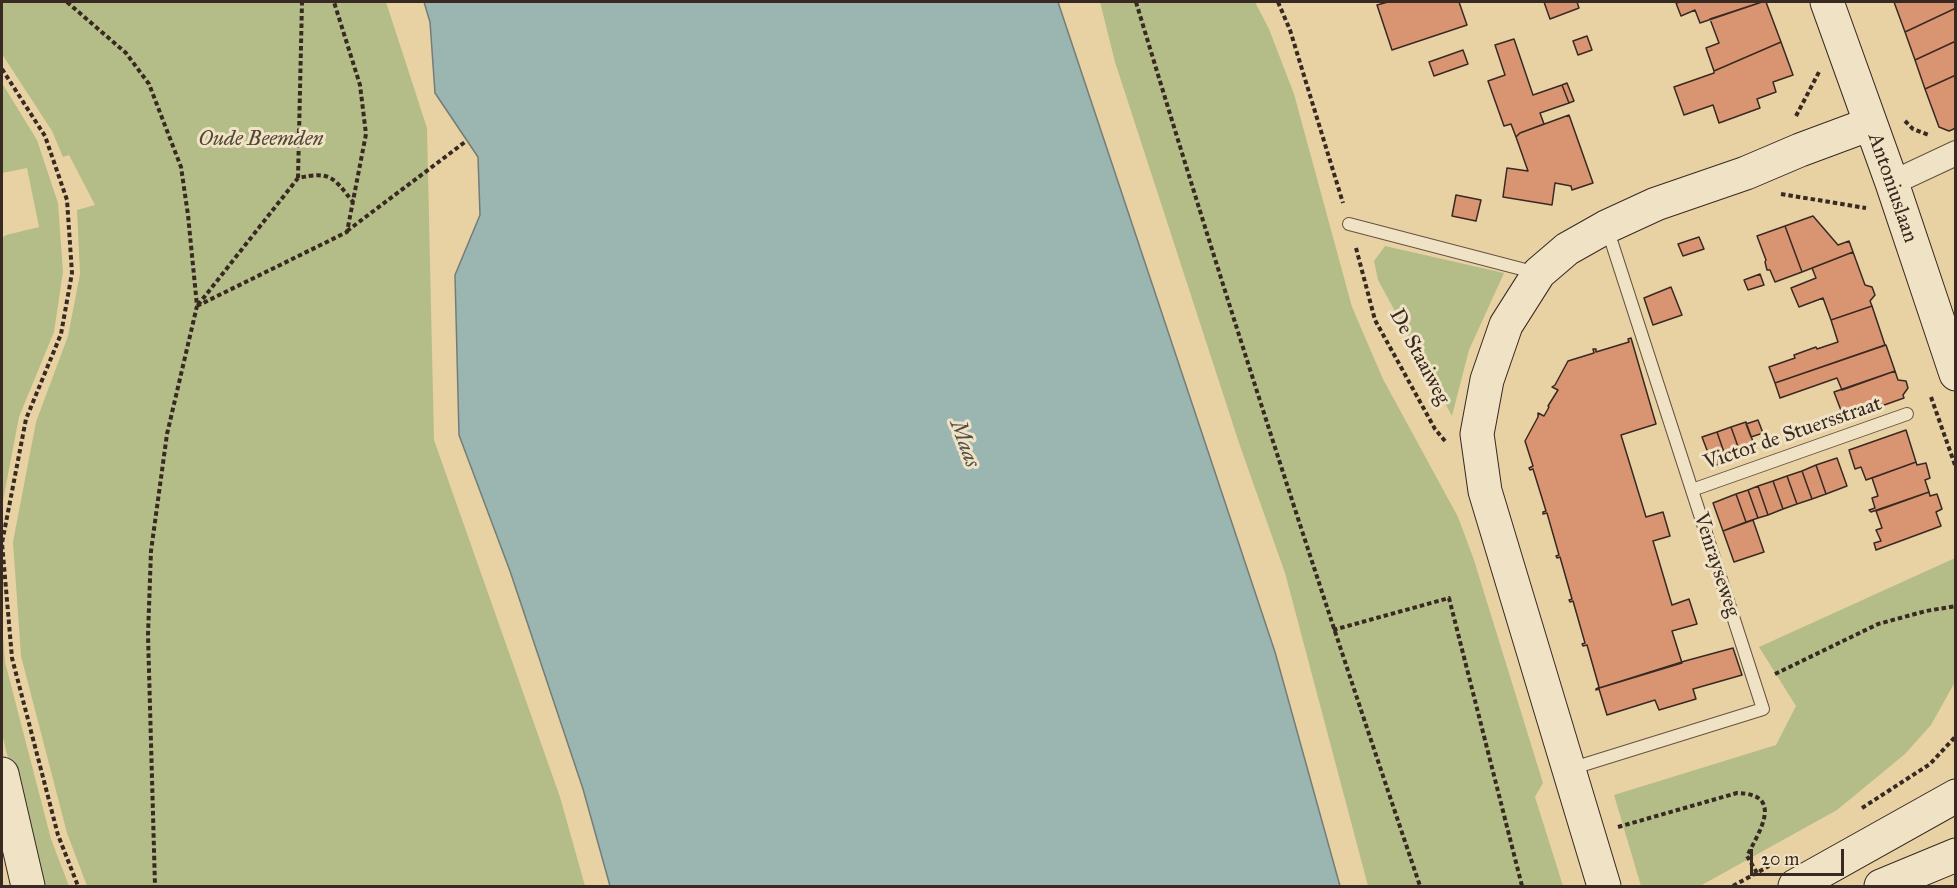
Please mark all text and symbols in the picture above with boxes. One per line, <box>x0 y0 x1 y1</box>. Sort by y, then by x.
park label: Oude Beemden <box>198 127 324 153</box>
street label: Antoniuslaan <box>1861 130 1923 246</box>
street label: De Staaiweg <box>1383 305 1455 409</box>
street label: Victor de Stuersstraat <box>1701 392 1885 476</box>
water label: Maas <box>943 417 985 471</box>
street label: Venrayseweg <box>1687 510 1745 620</box>
scale bar <box>1753 837 1848 875</box>
text: 20 m <box>1761 848 1799 870</box>

